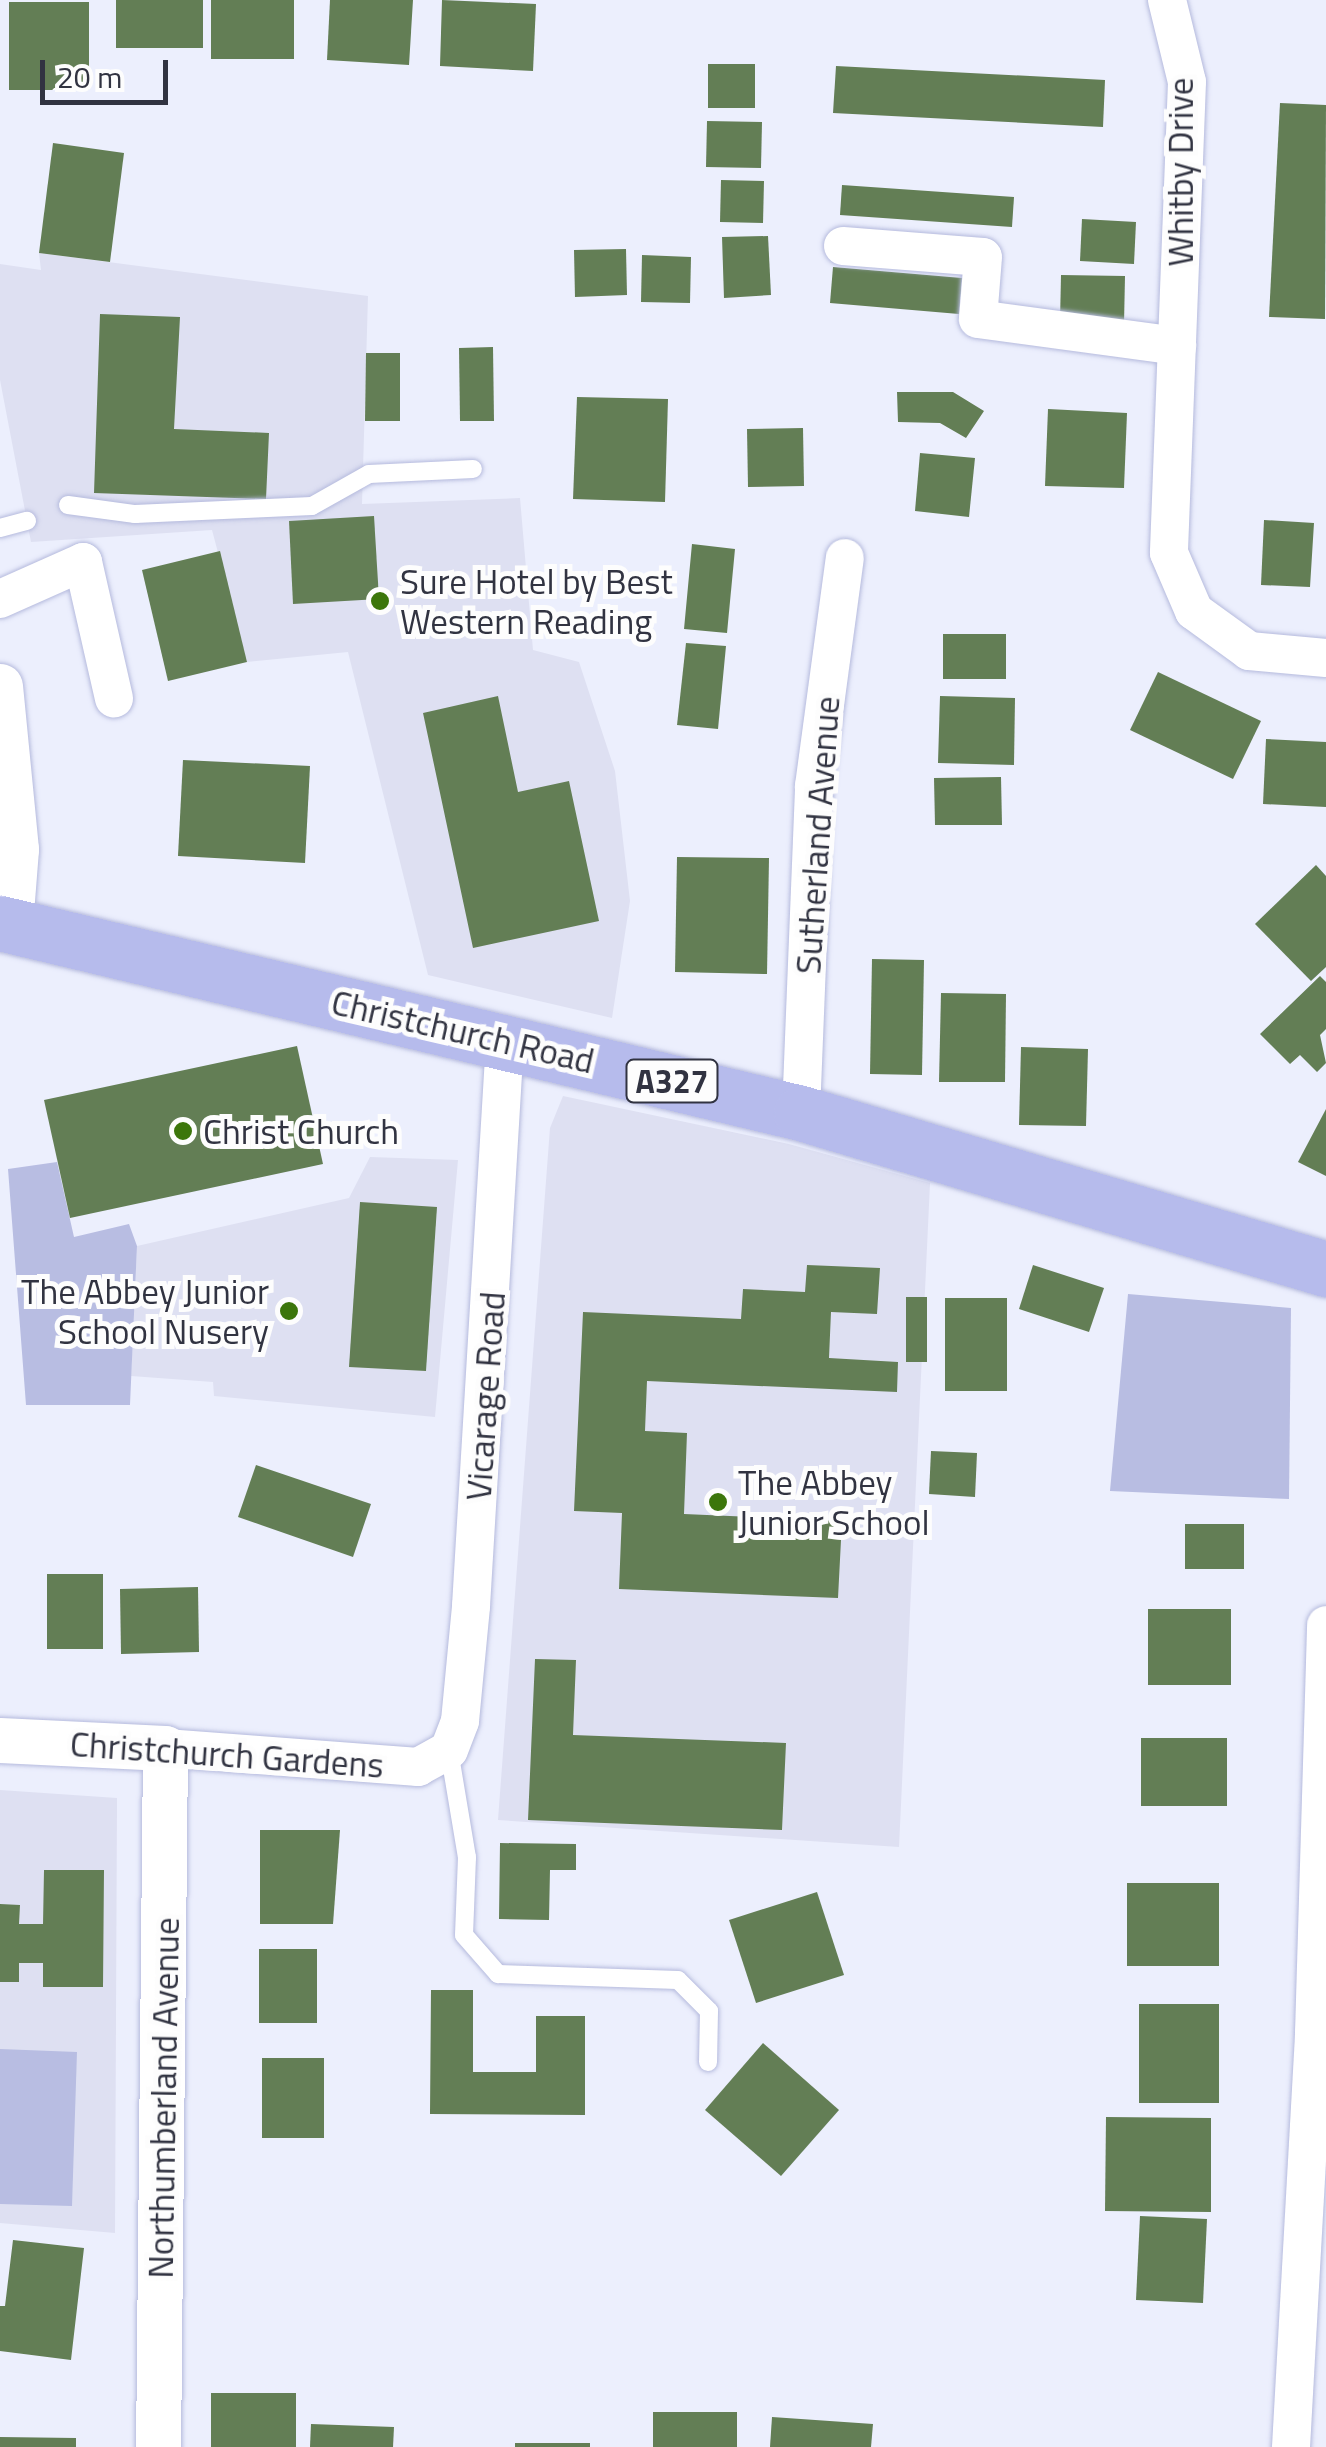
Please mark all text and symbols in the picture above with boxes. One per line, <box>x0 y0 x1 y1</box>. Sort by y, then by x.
scale bar <box>45 40 172 102</box>
text: 20 m <box>57 54 122 100</box>
street label: Whitby Drive <box>1159 78 1201 266</box>
place label: Sure Hotel by Best Western Reading <box>400 560 673 642</box>
marker: Sure Hotel by Best Western Reading <box>369 590 391 612</box>
street label: Sutherland Avenue <box>786 695 848 975</box>
street label: Christchurch Road <box>328 980 598 1082</box>
road number: A327 <box>624 1054 720 1108</box>
place label: Christ Church <box>203 1110 399 1152</box>
marker: Christ Church <box>172 1120 194 1142</box>
place label: The Abbey Junior School Nusery <box>21 1270 269 1352</box>
street label: Vicarage Road <box>457 1290 513 1502</box>
marker: The Abbey Junior School Nusery <box>278 1300 300 1322</box>
place label: The Abbey Junior School <box>738 1461 930 1543</box>
marker: The Abbey Junior School <box>707 1491 729 1513</box>
street label: Christchurch Gardens <box>69 1722 385 1786</box>
street label: Northumberland Avenue <box>139 1917 187 2279</box>

